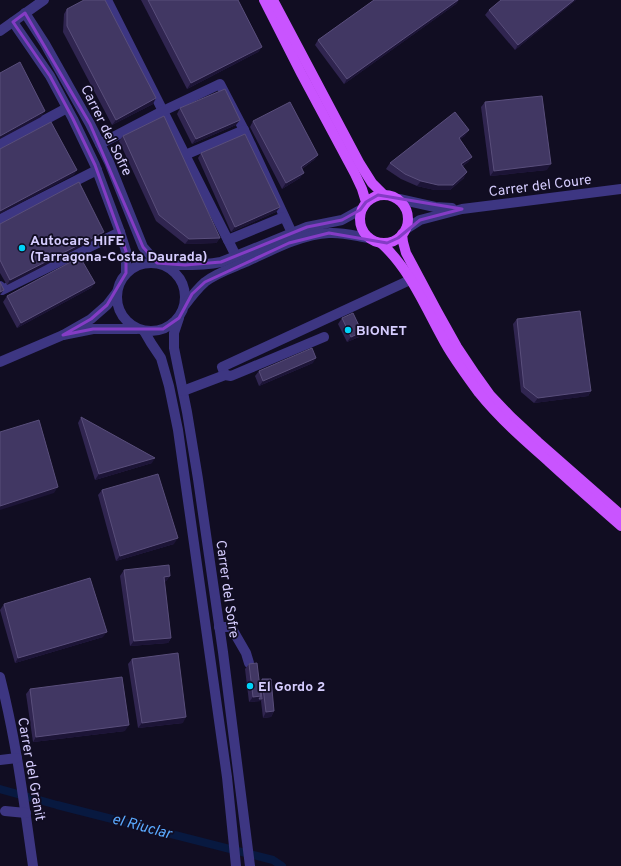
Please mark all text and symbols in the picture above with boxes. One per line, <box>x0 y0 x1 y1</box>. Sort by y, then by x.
street label: Carrer del Sofre <box>76 82 135 179</box>
street label: Carrer del Coure <box>488 172 593 201</box>
place label: Autocars HIFE (Tarragona-Costa Daurada) <box>30 233 207 266</box>
marker: Autocars HIFE (Tarragona-Costa Daurada) <box>17 243 27 253</box>
place label: BIONET <box>356 323 407 340</box>
marker: BIONET <box>343 325 353 335</box>
street label: Carrer del Sofre <box>211 539 242 639</box>
place label: El Gordo 2 <box>258 679 325 696</box>
marker: El Gordo 2 <box>245 681 255 691</box>
street label: Carrer del Granit <box>13 716 48 822</box>
water label: el Riuclar <box>110 810 175 845</box>

